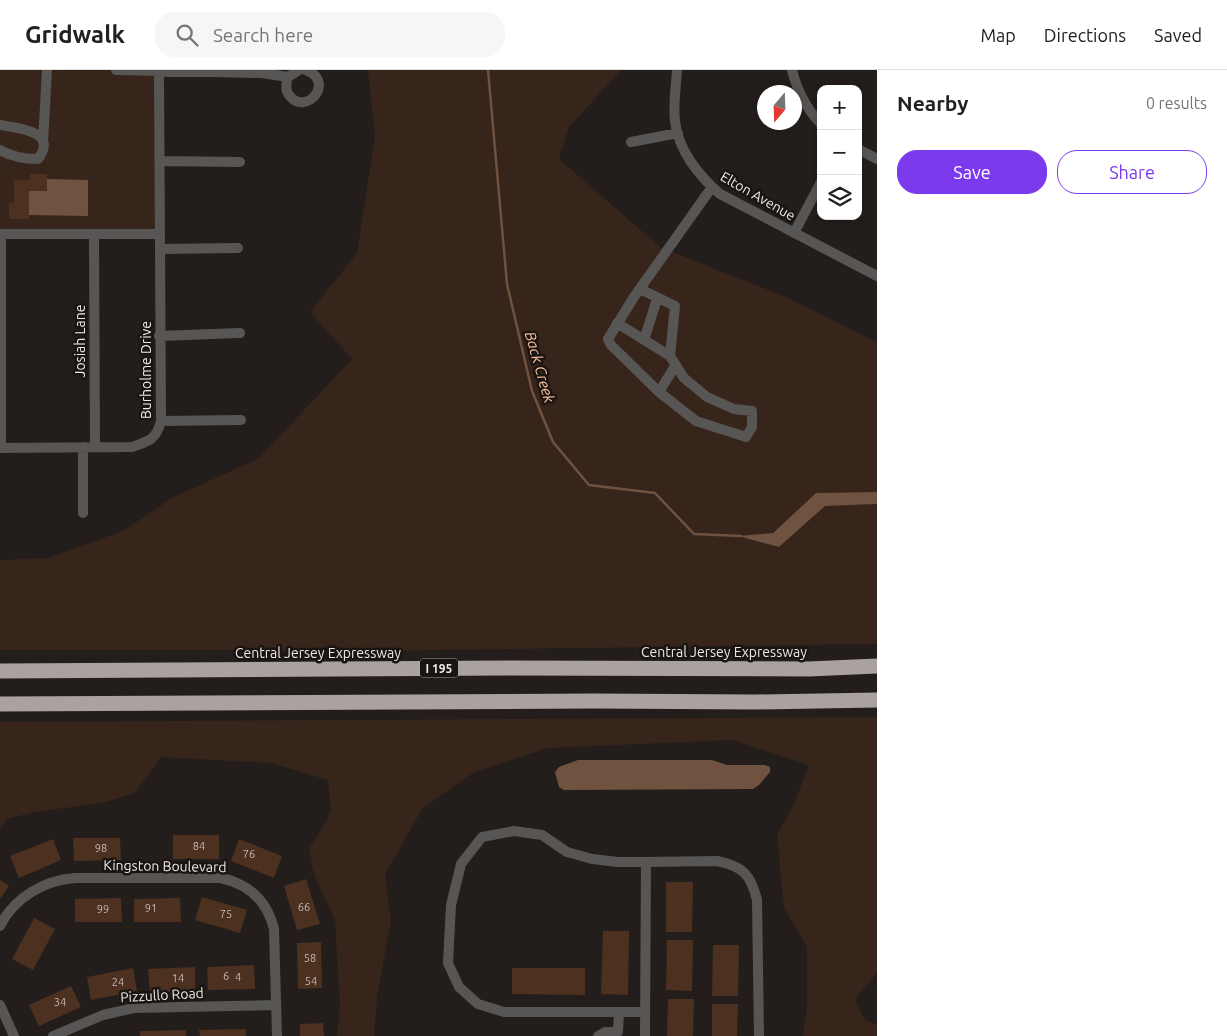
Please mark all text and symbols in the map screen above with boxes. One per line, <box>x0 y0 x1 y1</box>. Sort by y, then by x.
search box <box>155 12 505 57</box>
text: Gridwalk <box>25 21 125 48</box>
icon: search <box>173 21 201 49</box>
text: Search here <box>213 24 313 46</box>
text: Map <box>980 25 1016 45</box>
text: Directions <box>1044 25 1126 45</box>
text: Saved <box>1154 25 1202 45</box>
north arrow <box>757 85 802 130</box>
map controls <box>817 85 862 220</box>
button: + <box>817 85 862 130</box>
text: Nearby <box>897 91 968 115</box>
text: 0 results <box>1146 94 1207 112</box>
button: − <box>817 130 862 175</box>
button: Save <box>897 150 1047 194</box>
button: Share <box>1057 150 1207 194</box>
street label: Elton Avenue <box>718 168 798 224</box>
button: layers <box>817 175 862 220</box>
street label: Josiah Lane <box>72 304 88 378</box>
street label: Burholme Drive <box>138 321 154 419</box>
water label: Back Creek <box>522 329 558 405</box>
street label: Central Jersey Expressway <box>641 644 807 660</box>
street label: Central Jersey Expressway <box>235 645 401 661</box>
road number: I 195 <box>420 658 458 678</box>
house number: 84 <box>193 840 205 852</box>
house number: 98 <box>95 842 107 854</box>
house number: 76 <box>243 848 255 860</box>
street label: Kingston Boulevard <box>103 857 227 875</box>
house number: 66 <box>298 901 310 913</box>
house number: 91 <box>145 902 157 914</box>
house number: 99 <box>97 903 109 915</box>
house number: 75 <box>220 908 232 920</box>
house number: 58 <box>304 952 316 964</box>
house number: 6 <box>223 970 229 982</box>
house number: 4 <box>235 971 241 983</box>
house number: 14 <box>172 972 184 984</box>
house number: 54 <box>305 975 317 987</box>
house number: 24 <box>112 976 124 988</box>
street label: Pizzullo Road <box>120 985 204 1005</box>
house number: 34 <box>54 996 66 1008</box>

